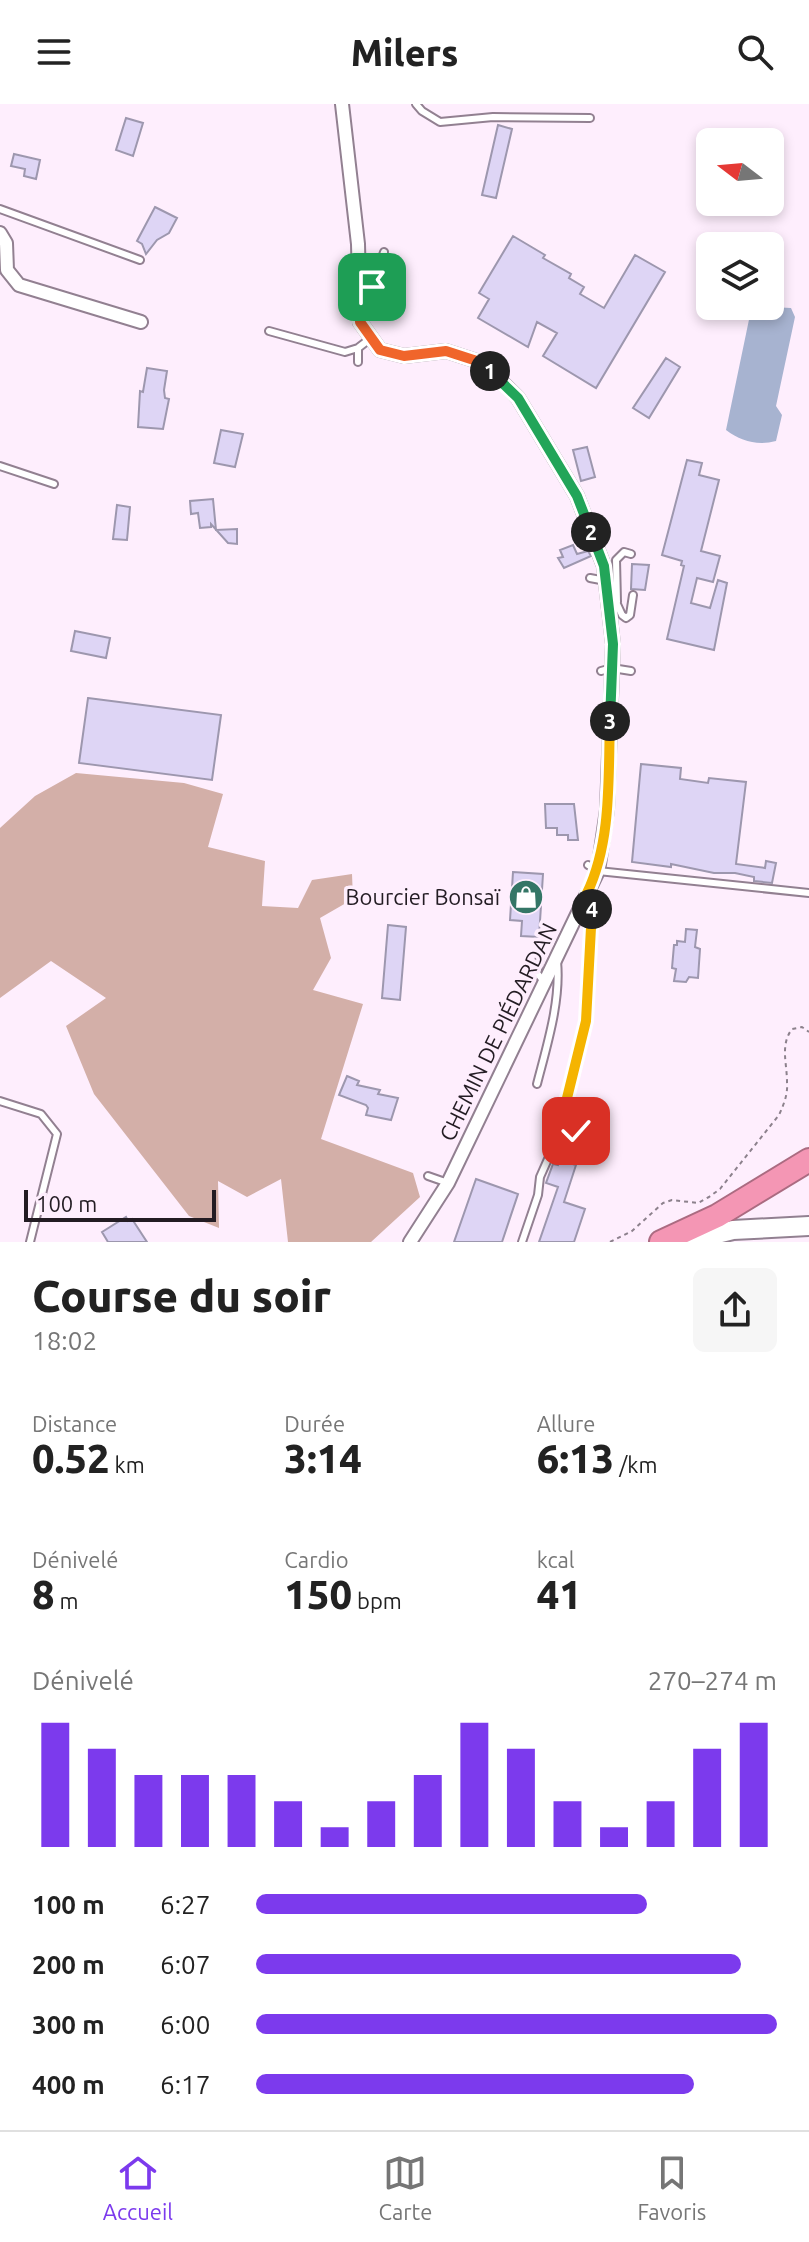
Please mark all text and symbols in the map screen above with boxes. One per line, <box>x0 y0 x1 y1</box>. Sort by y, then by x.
icon: menu <box>32 30 76 74</box>
icon: search <box>733 30 777 74</box>
text: Milers <box>351 32 458 73</box>
north arrow <box>696 128 784 216</box>
map controls <box>696 128 784 320</box>
button: layers <box>696 232 784 320</box>
pin <box>338 253 406 321</box>
icon: arrive <box>350 265 394 309</box>
pin: 1 <box>470 351 510 391</box>
text: 1 <box>484 358 496 383</box>
pin: 2 <box>571 512 611 552</box>
text: 2 <box>585 519 597 544</box>
pin: 3 <box>590 701 630 741</box>
text: 3 <box>604 708 616 733</box>
shop icon: Bourcier Bonsaï <box>507 878 545 916</box>
place label: Bourcier Bonsaï <box>346 884 501 909</box>
pin: 4 <box>572 889 612 929</box>
text: 4 <box>586 896 598 921</box>
street label: CHEMIN DE PIÉDARDAN <box>433 918 561 1145</box>
pin <box>542 1097 610 1165</box>
icon: check <box>554 1109 598 1153</box>
scale bar <box>24 1186 216 1222</box>
text: 100 m <box>36 1191 97 1216</box>
button: share <box>693 1268 777 1352</box>
text: Course du soir <box>32 1271 331 1320</box>
text: 18:02 <box>32 1326 97 1355</box>
text: Distance <box>32 1411 117 1436</box>
text: Durée <box>284 1411 345 1436</box>
text: Allure <box>537 1411 596 1436</box>
text: 0.52 <box>32 1436 110 1481</box>
text: 3:14 <box>284 1436 362 1481</box>
text: 6:13 <box>537 1436 614 1481</box>
text: km <box>110 1452 145 1477</box>
text: /km <box>614 1452 657 1477</box>
text: Dénivelé <box>32 1547 118 1572</box>
text: Cardio <box>284 1547 349 1572</box>
text: kcal <box>537 1547 575 1572</box>
text: 8 <box>32 1572 55 1617</box>
text: 150 <box>284 1572 352 1617</box>
text: 41 <box>537 1572 582 1617</box>
text: m <box>55 1588 79 1613</box>
text: bpm <box>352 1588 402 1613</box>
text: Dénivelé <box>32 1666 134 1695</box>
text: 270–274 m <box>648 1666 777 1695</box>
text: 100 m <box>32 1890 105 1919</box>
text: 6:27 <box>160 1890 210 1919</box>
text: 200 m <box>32 1950 105 1979</box>
text: 6:07 <box>160 1950 210 1979</box>
text: 300 m <box>32 2010 105 2039</box>
text: 6:00 <box>160 2010 210 2039</box>
text: 400 m <box>32 2070 105 2099</box>
text: 6:17 <box>160 2070 210 2099</box>
tab: Accueil <box>103 2151 173 2224</box>
tab: Carte <box>378 2151 432 2224</box>
tab: Favoris <box>638 2151 706 2224</box>

